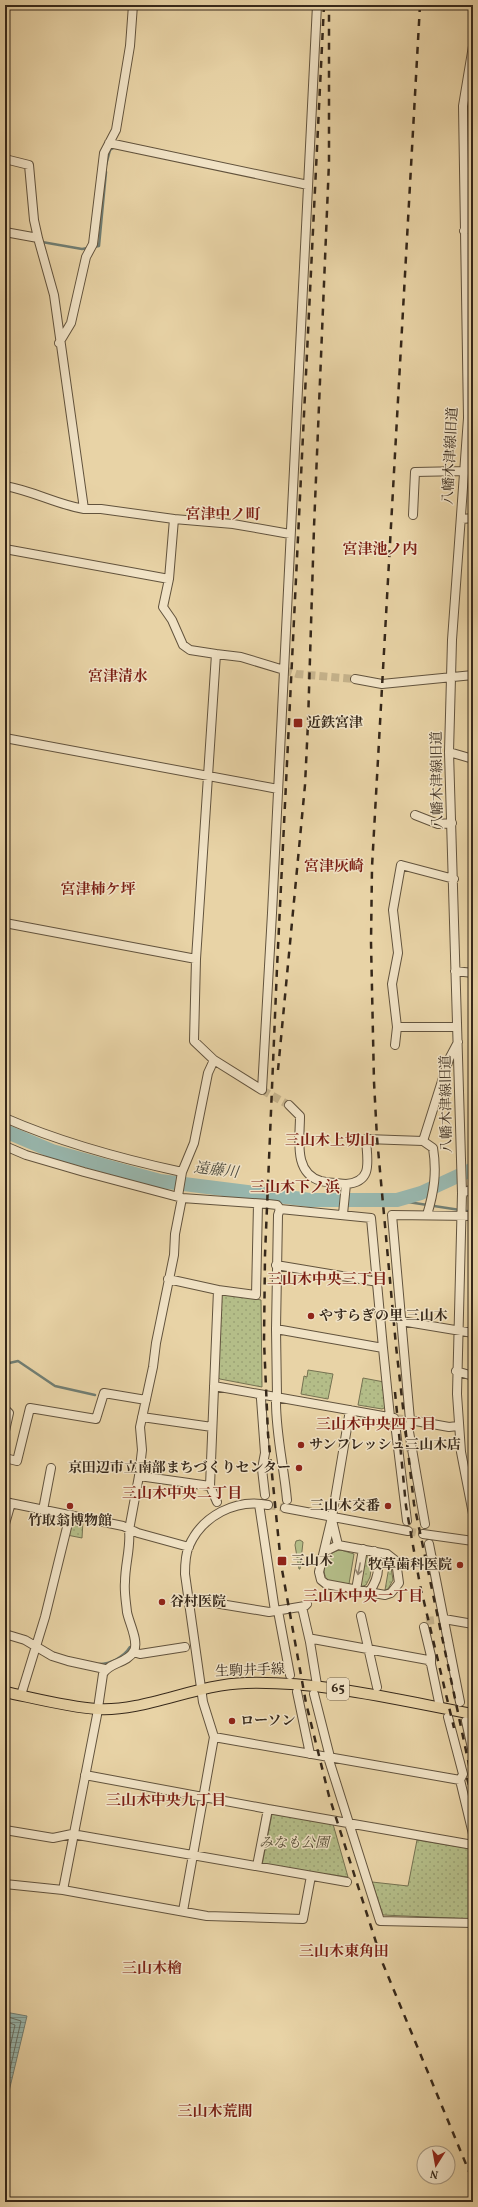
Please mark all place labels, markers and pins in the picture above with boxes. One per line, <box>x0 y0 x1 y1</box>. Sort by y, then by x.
place label: 近鉄宮津 <box>307 714 363 733</box>
marker: 近鉄宮津 <box>292 717 304 729</box>
place label: やすらぎの里 三山木 <box>319 1307 448 1326</box>
marker: やすらぎの里 三山木 <box>306 1311 316 1321</box>
place label: サンフレッシュ三山木店 <box>309 1436 461 1455</box>
marker: サンフレッシュ三山木店 <box>296 1440 306 1450</box>
place label: 京田辺市立南部まちづくりセンター <box>68 1459 291 1478</box>
marker: 京田辺市立南部まちづくりセンター <box>294 1463 304 1473</box>
place label: 三山木交番 <box>310 1497 380 1516</box>
marker: 竹取翁博物館 <box>65 1501 75 1511</box>
marker: 三山木交番 <box>383 1501 393 1511</box>
place label: 竹取翁博物館 <box>28 1512 112 1531</box>
place label: 三山木 <box>291 1552 333 1571</box>
marker: 三山木 <box>276 1555 288 1567</box>
place label: 牧草歯科医院 <box>368 1556 452 1575</box>
marker: 牧草歯科医院 <box>455 1560 465 1570</box>
place label: 谷村医院 <box>170 1593 226 1612</box>
marker: 谷村医院 <box>157 1597 167 1607</box>
place label: ローソン <box>240 1712 295 1731</box>
marker: ローソン <box>227 1716 237 1726</box>

